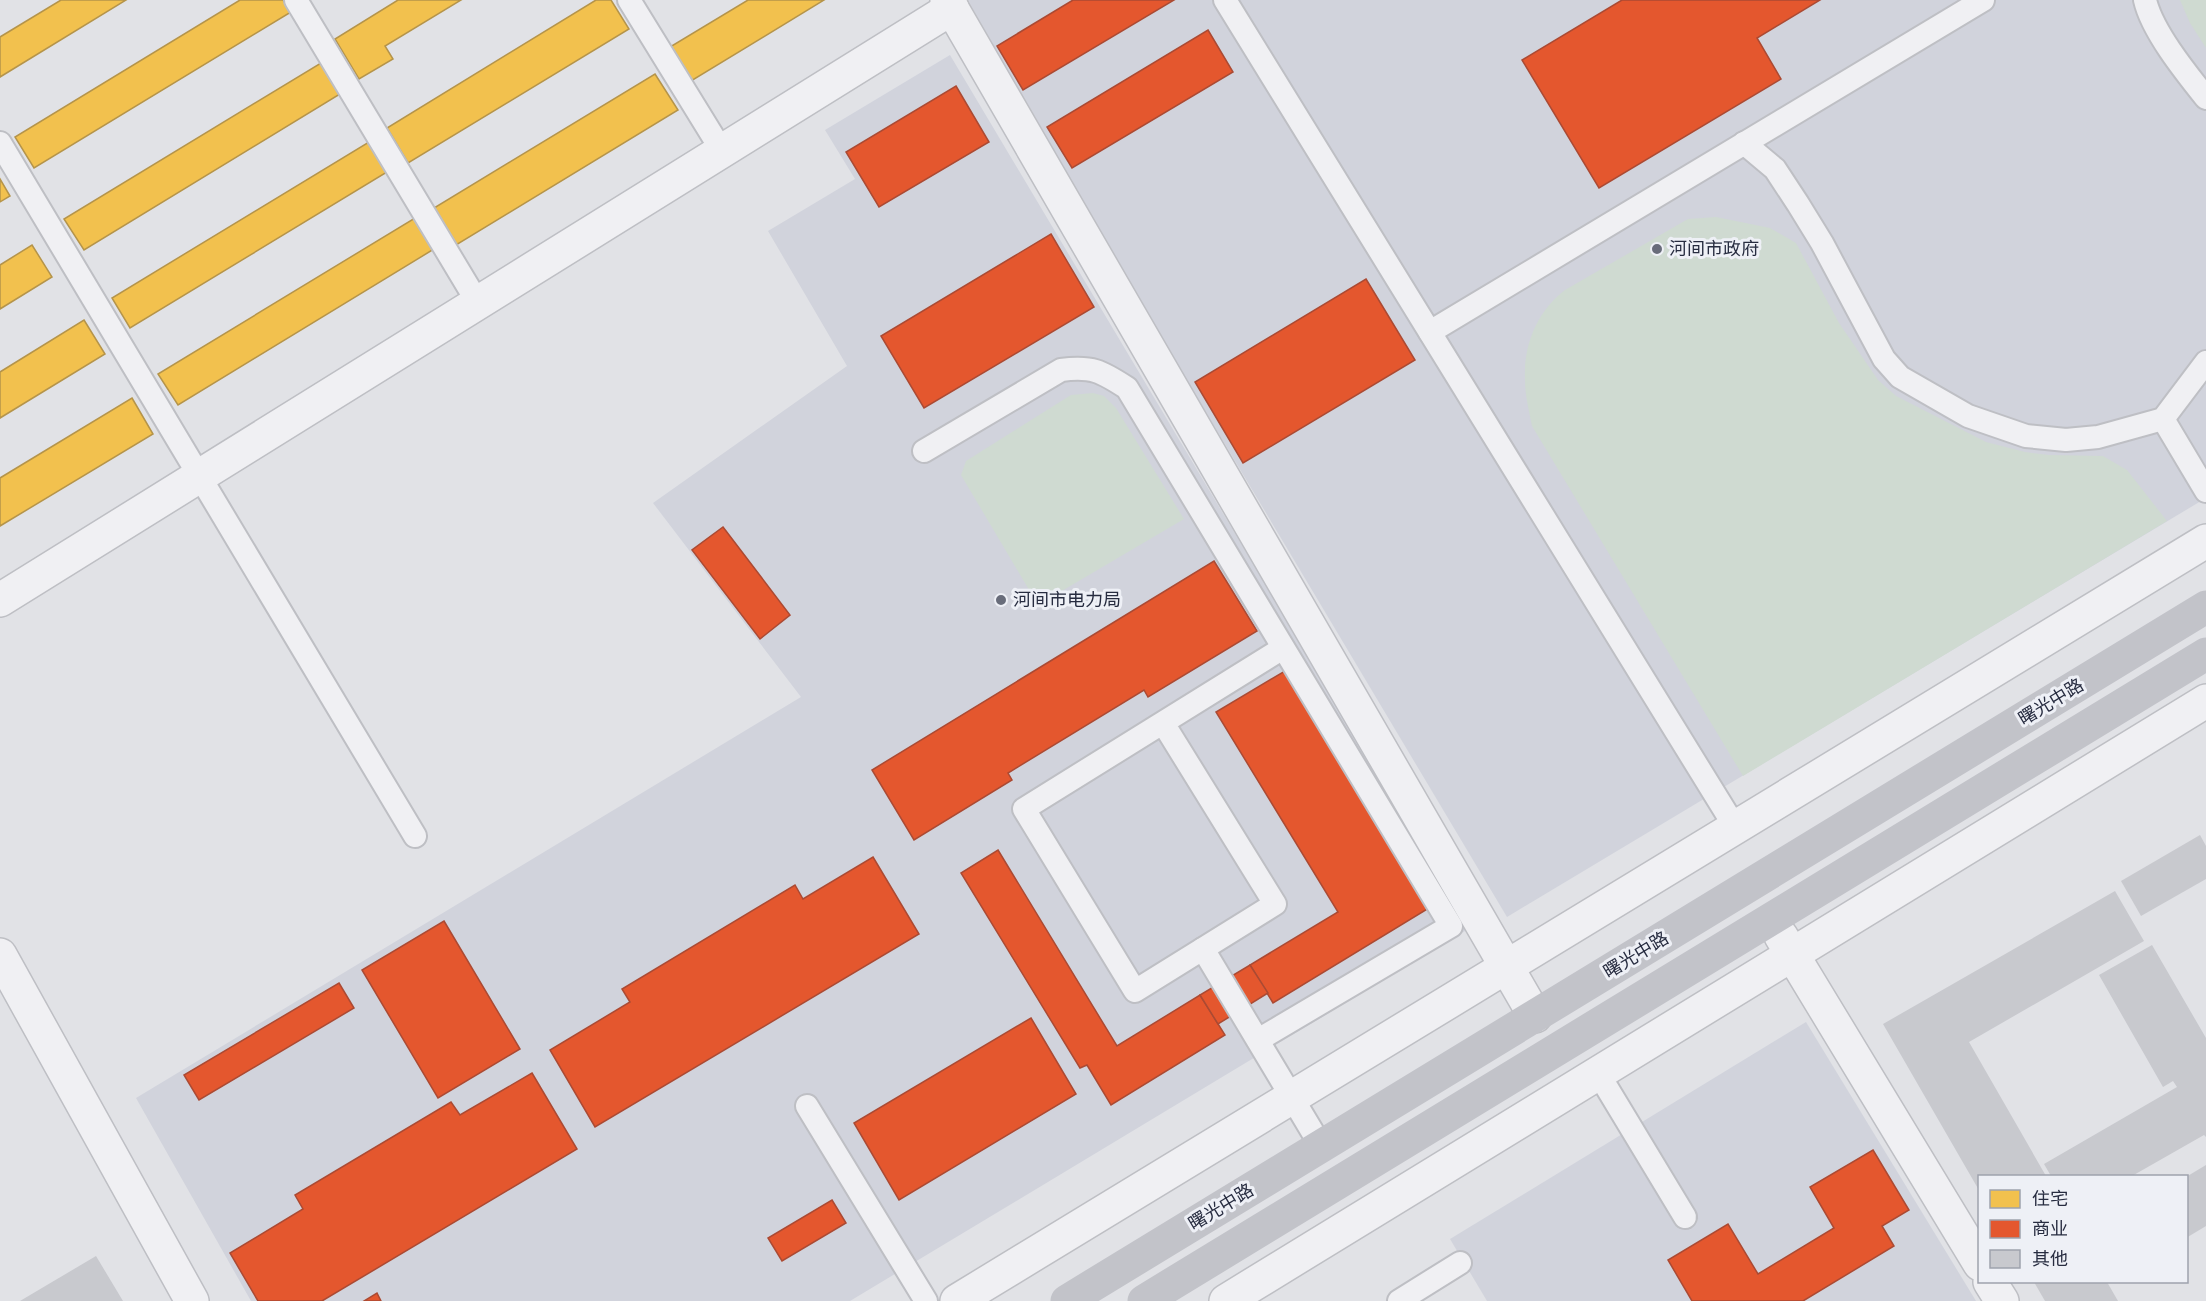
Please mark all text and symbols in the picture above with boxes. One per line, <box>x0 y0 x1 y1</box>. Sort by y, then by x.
place label: 河间市政府 <box>1669 237 1759 261</box>
marker: 河间市政府 <box>1650 242 1664 256</box>
place label: 河间市电力局 <box>1013 588 1121 612</box>
marker: 河间市电力局 <box>994 593 1008 607</box>
street label: 曙光中路 <box>2014 673 2088 731</box>
street label: 曙光中路 <box>1599 926 1673 984</box>
legend <box>1978 1175 2188 1283</box>
street label: 曙光中路 <box>1184 1178 1258 1236</box>
text: 住宅 <box>2032 1187 2068 1211</box>
text: 商业 <box>2032 1217 2068 1241</box>
text: 其他 <box>2032 1247 2068 1271</box>

